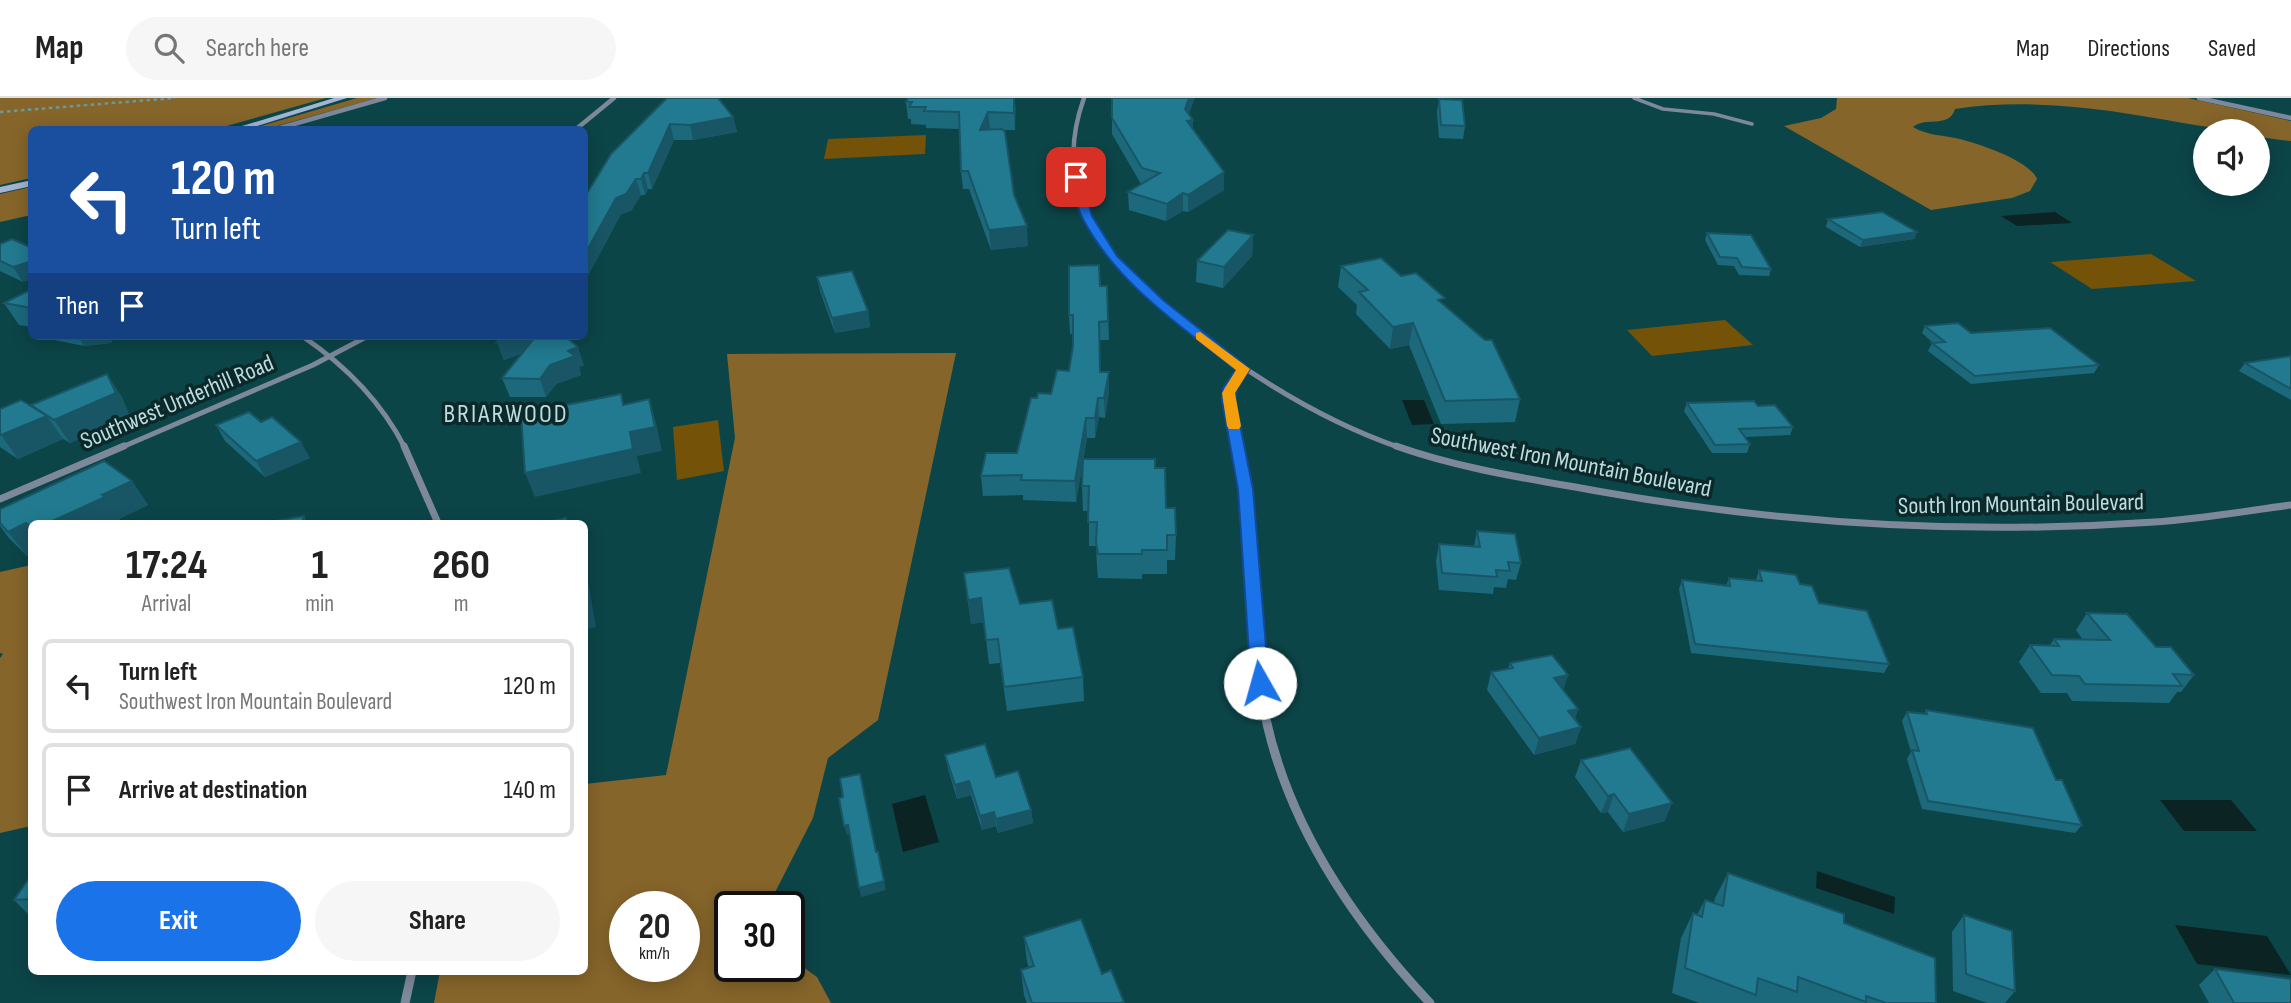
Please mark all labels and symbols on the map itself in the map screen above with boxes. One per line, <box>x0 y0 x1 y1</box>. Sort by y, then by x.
pin <box>1046 147 1106 207</box>
street label: Southwest Underhill Road <box>76 348 278 456</box>
district label: BRIARWOOD <box>444 399 569 430</box>
street label: Southwest Iron Mountain Boulevard <box>1428 421 1714 503</box>
street label: South Iron Mountain Boulevard <box>1898 487 2144 521</box>
position arrow <box>1223 646 1297 720</box>
speed limit sign: 30 <box>714 891 805 982</box>

